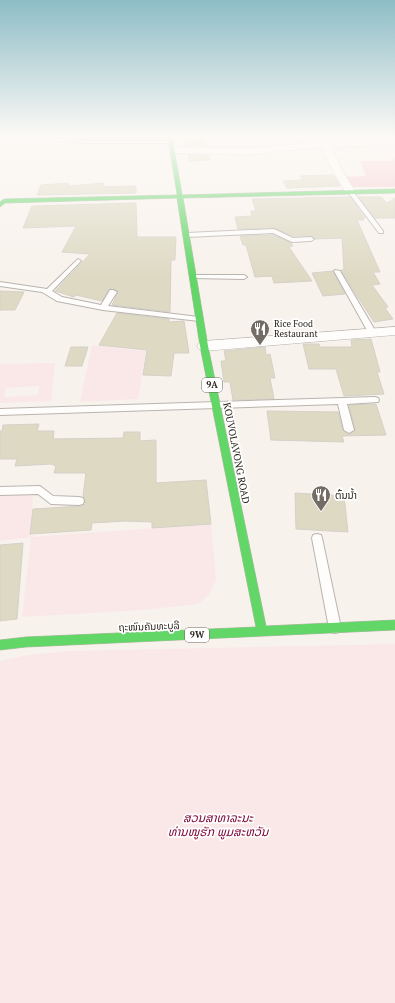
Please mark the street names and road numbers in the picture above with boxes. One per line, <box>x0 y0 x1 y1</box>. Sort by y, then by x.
road number: 9A <box>202 378 222 392</box>
street label: KOUVOLAVONG ROAD <box>220 401 253 505</box>
street label: ຖະໜົນຄັນທະບູລີ <box>118 619 180 634</box>
road number: 9W <box>185 628 209 642</box>

